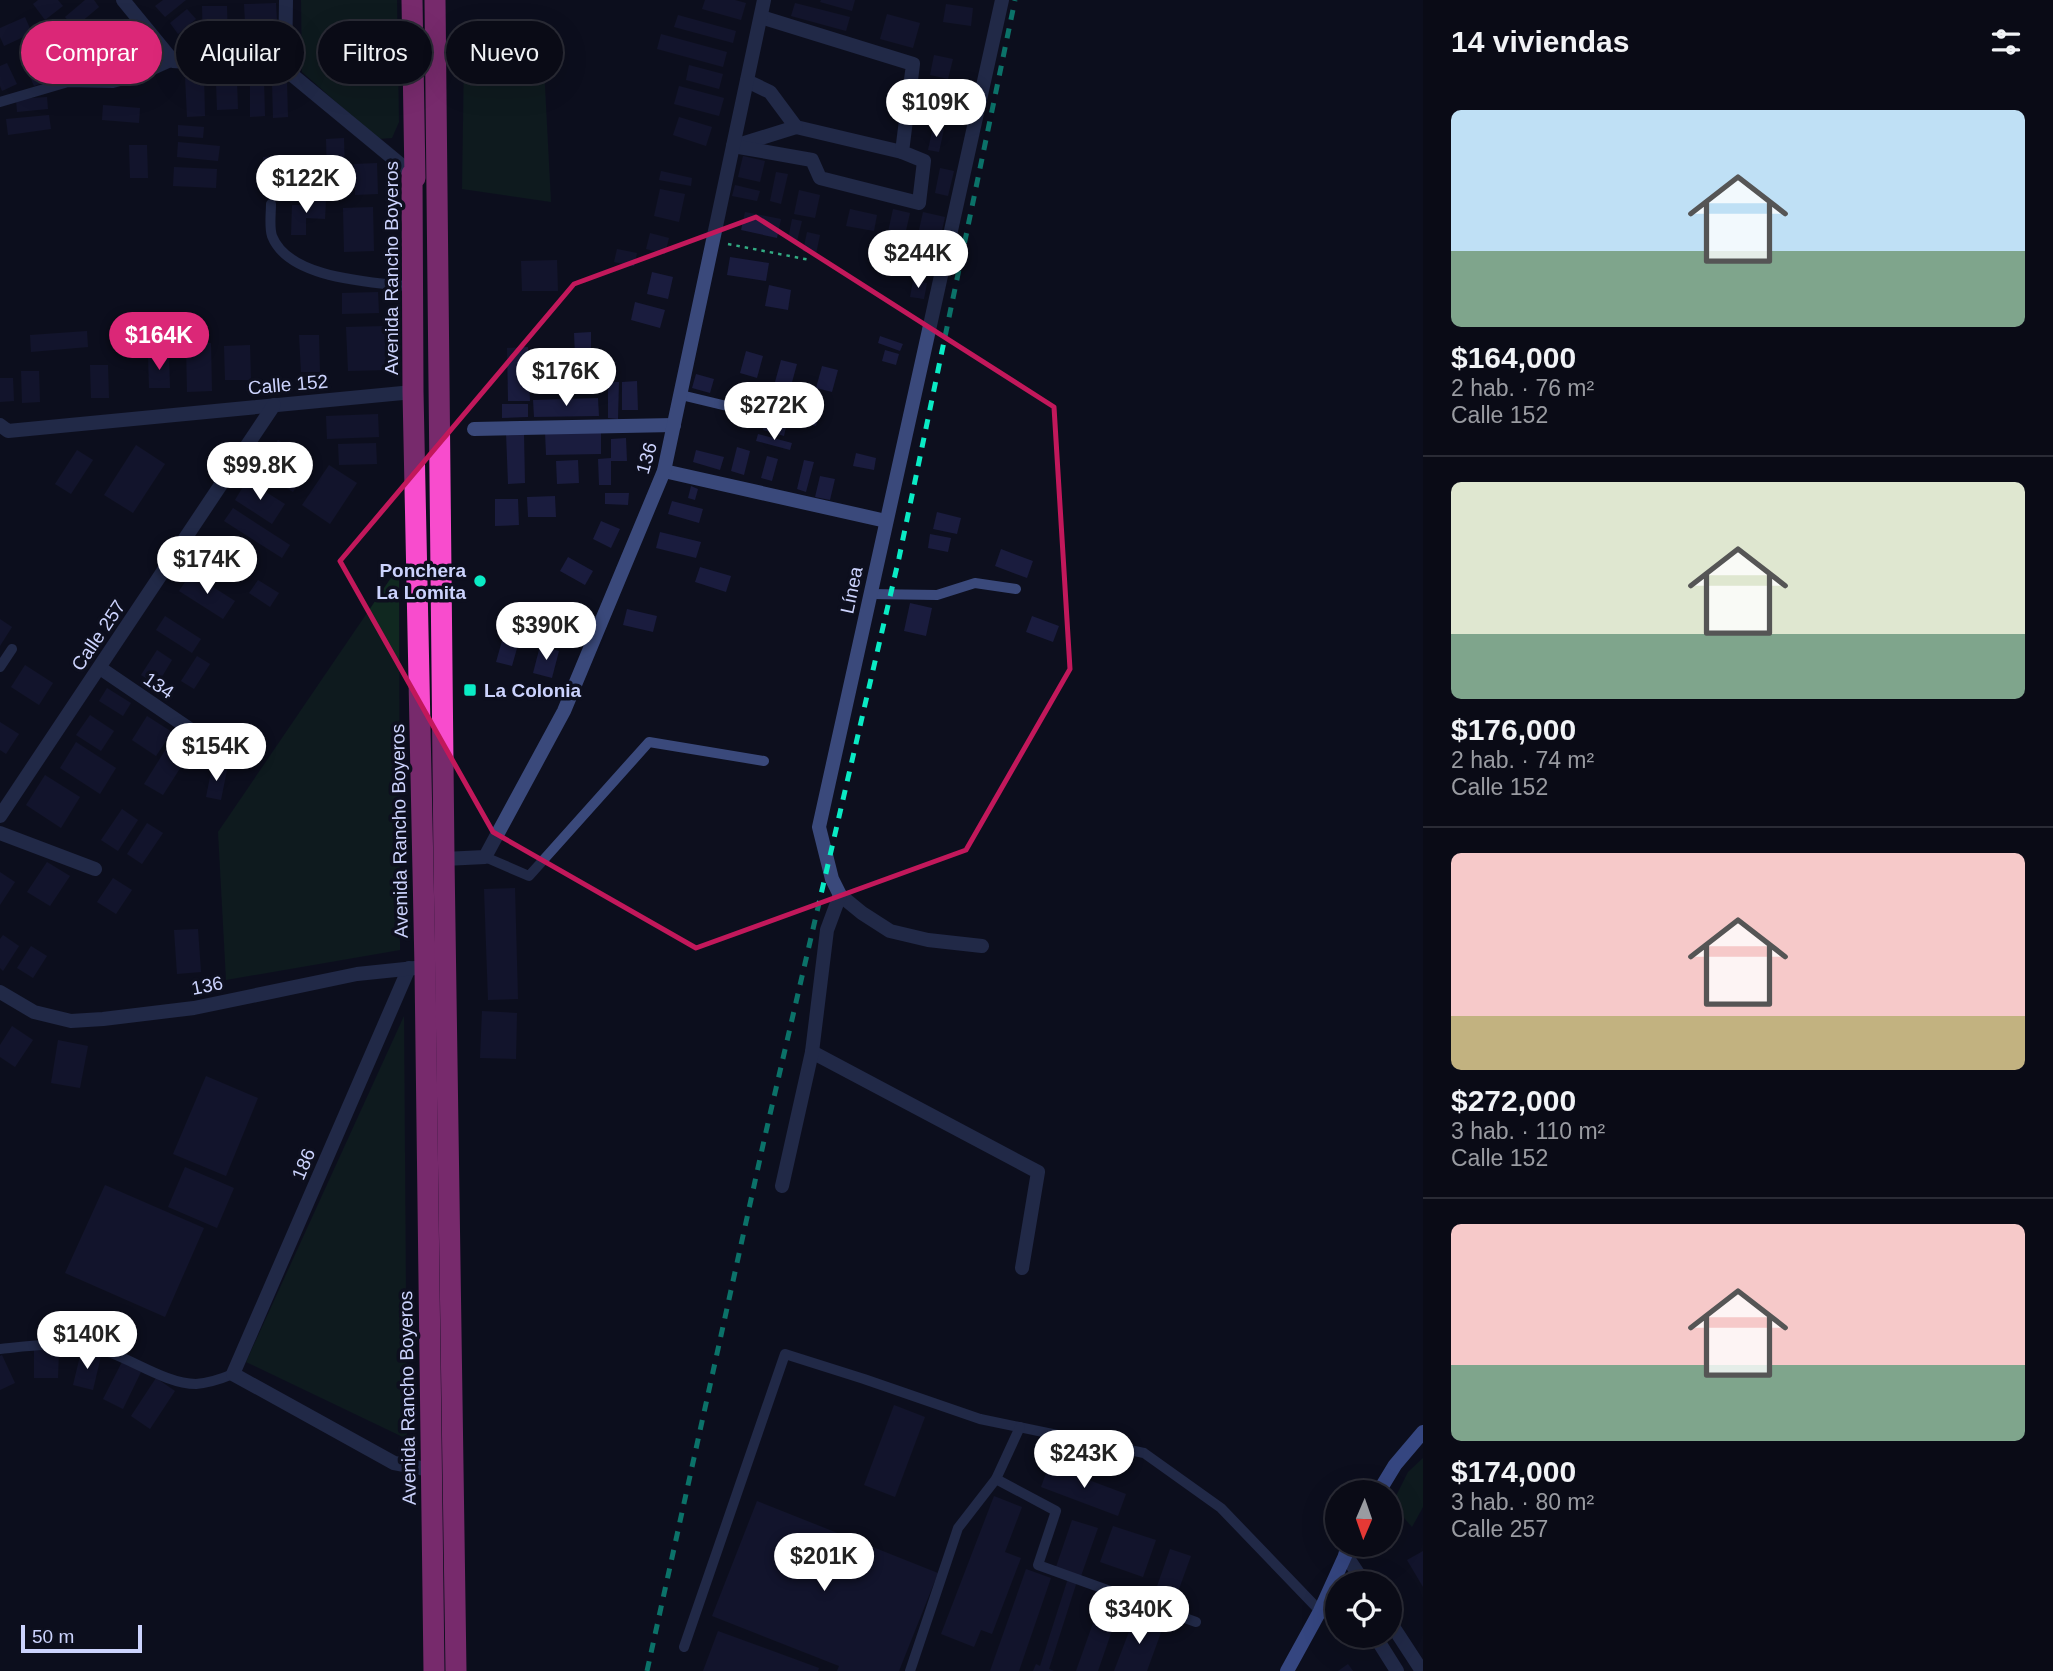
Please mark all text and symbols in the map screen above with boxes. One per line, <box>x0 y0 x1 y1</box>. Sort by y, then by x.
chip: Comprar <box>21 21 162 84</box>
chip: Alquilar <box>176 21 304 84</box>
chip: Filtros <box>318 21 432 84</box>
chip: Nuevo <box>446 21 563 84</box>
icon: filters <box>1987 23 2025 61</box>
text: 14 viviendas <box>1451 25 1629 58</box>
pin: $109K <box>887 80 985 139</box>
text: $109K <box>902 89 970 115</box>
pin: $122K <box>257 156 355 215</box>
icon: home <box>1675 156 1801 282</box>
street label: Avenida Rancho Boyeros <box>381 161 402 375</box>
text: $122K <box>272 165 340 191</box>
pin: $244K <box>869 230 967 290</box>
text: $244K <box>884 240 952 266</box>
pin: $164K <box>110 312 208 372</box>
text: $164K <box>125 322 193 348</box>
text: $164,000 <box>1451 341 1576 374</box>
pin: $176K <box>517 348 615 408</box>
text: $176K <box>532 358 600 384</box>
street label: Calle 152 <box>247 371 329 398</box>
text: 2 hab. · 76 m² <box>1451 375 1594 401</box>
pin: $272K <box>725 382 823 442</box>
text: $272K <box>740 392 808 418</box>
text: Calle 152 <box>1451 402 1548 428</box>
street label: 136 <box>632 440 661 476</box>
pin: $99.8K <box>203 442 317 502</box>
text: $99.8K <box>223 452 297 478</box>
icon: home <box>1675 528 1801 654</box>
pin: $174K <box>158 536 256 596</box>
text: $174K <box>173 546 241 572</box>
place label: Ponchera La Lomita <box>376 560 466 603</box>
street label: Línea <box>836 564 867 616</box>
marker: Ponchera La Lomita <box>472 573 488 589</box>
street label: Calle 257 <box>67 596 130 674</box>
pin: $390K <box>497 602 595 662</box>
text: $390K <box>512 612 580 638</box>
street label: 134 <box>140 668 178 703</box>
place label: La Colonia <box>484 680 582 701</box>
marker: La Colonia <box>462 682 478 698</box>
text: $176,000 <box>1451 713 1576 746</box>
pin: $154K <box>167 724 265 783</box>
street label: Avenida Rancho Boyeros <box>387 724 412 938</box>
text: $154K <box>182 733 250 759</box>
text: 2 hab. · 74 m² <box>1451 747 1594 773</box>
text: Calle 152 <box>1451 774 1548 800</box>
icon: home <box>1675 899 1801 1025</box>
street label: 136 <box>190 972 225 999</box>
text: $272,000 <box>1451 1084 1576 1117</box>
text: 3 hab. · 110 m² <box>1451 1118 1605 1144</box>
text: Calle 152 <box>1451 1145 1548 1171</box>
street label: 186 <box>288 1146 319 1183</box>
icon: home <box>1675 1270 1801 1396</box>
street label: Avenida Rancho Boyeros <box>395 1291 420 1505</box>
pin: $140K <box>38 1312 136 1371</box>
text: $140K <box>53 1321 121 1347</box>
pin: $243K <box>1035 1430 1133 1490</box>
text: $243K <box>1050 1440 1118 1466</box>
text: $174,000 <box>1451 1455 1576 1488</box>
north arrow <box>1325 1480 1402 1558</box>
map controls <box>1325 1480 1402 1648</box>
text: 3 hab. · 80 m² <box>1451 1489 1594 1515</box>
text: Calle 257 <box>1451 1516 1548 1542</box>
pin: $201K <box>775 1534 873 1593</box>
text: $201K <box>790 1543 858 1569</box>
button: locate <box>1325 1571 1402 1648</box>
pin: $340K <box>1090 1586 1188 1646</box>
text: $340K <box>1105 1596 1173 1622</box>
scale bar <box>21 1622 142 1654</box>
text: 50 m <box>32 1626 74 1647</box>

